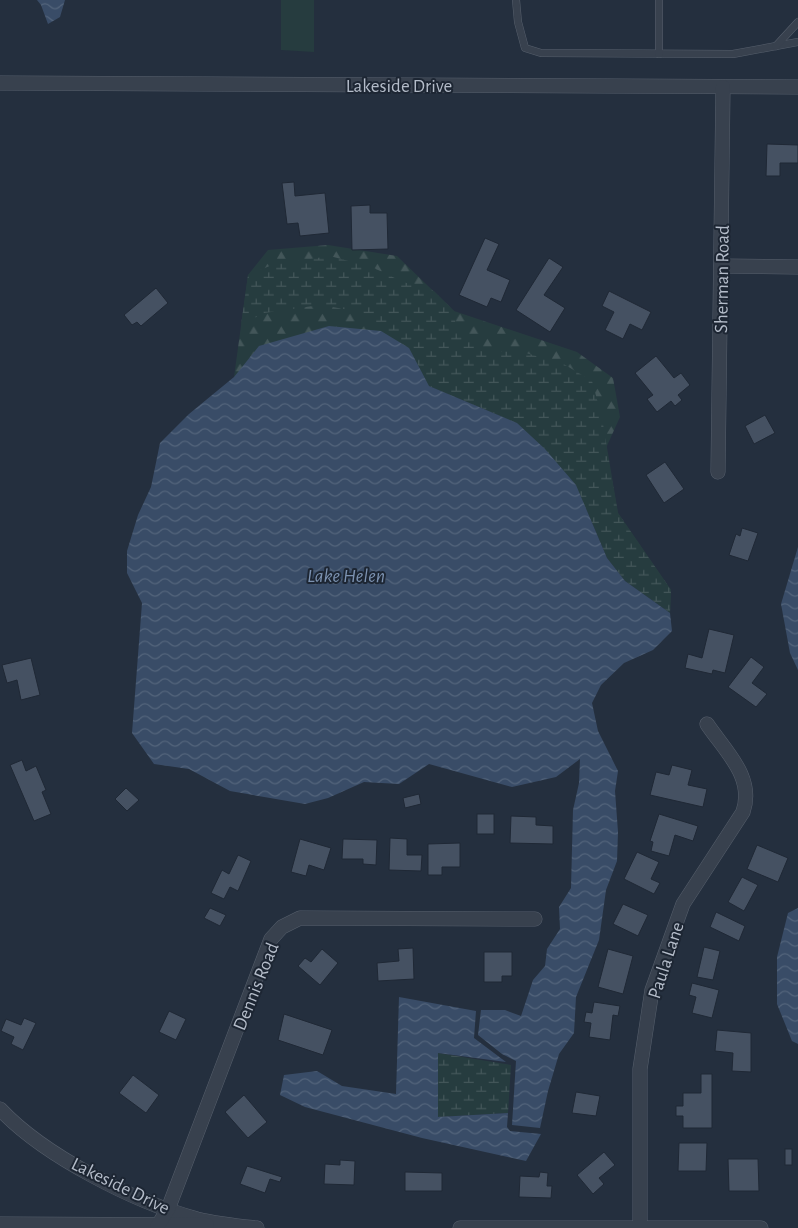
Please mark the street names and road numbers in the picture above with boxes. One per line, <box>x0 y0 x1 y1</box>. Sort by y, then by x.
street label: Lakeside Drive <box>346 77 452 96</box>
street label: Sherman Road <box>712 225 733 333</box>
street label: Paula Lane <box>645 920 688 1001</box>
street label: Dennis Road <box>230 940 283 1033</box>
street label: Lakeside Drive <box>68 1154 172 1218</box>

